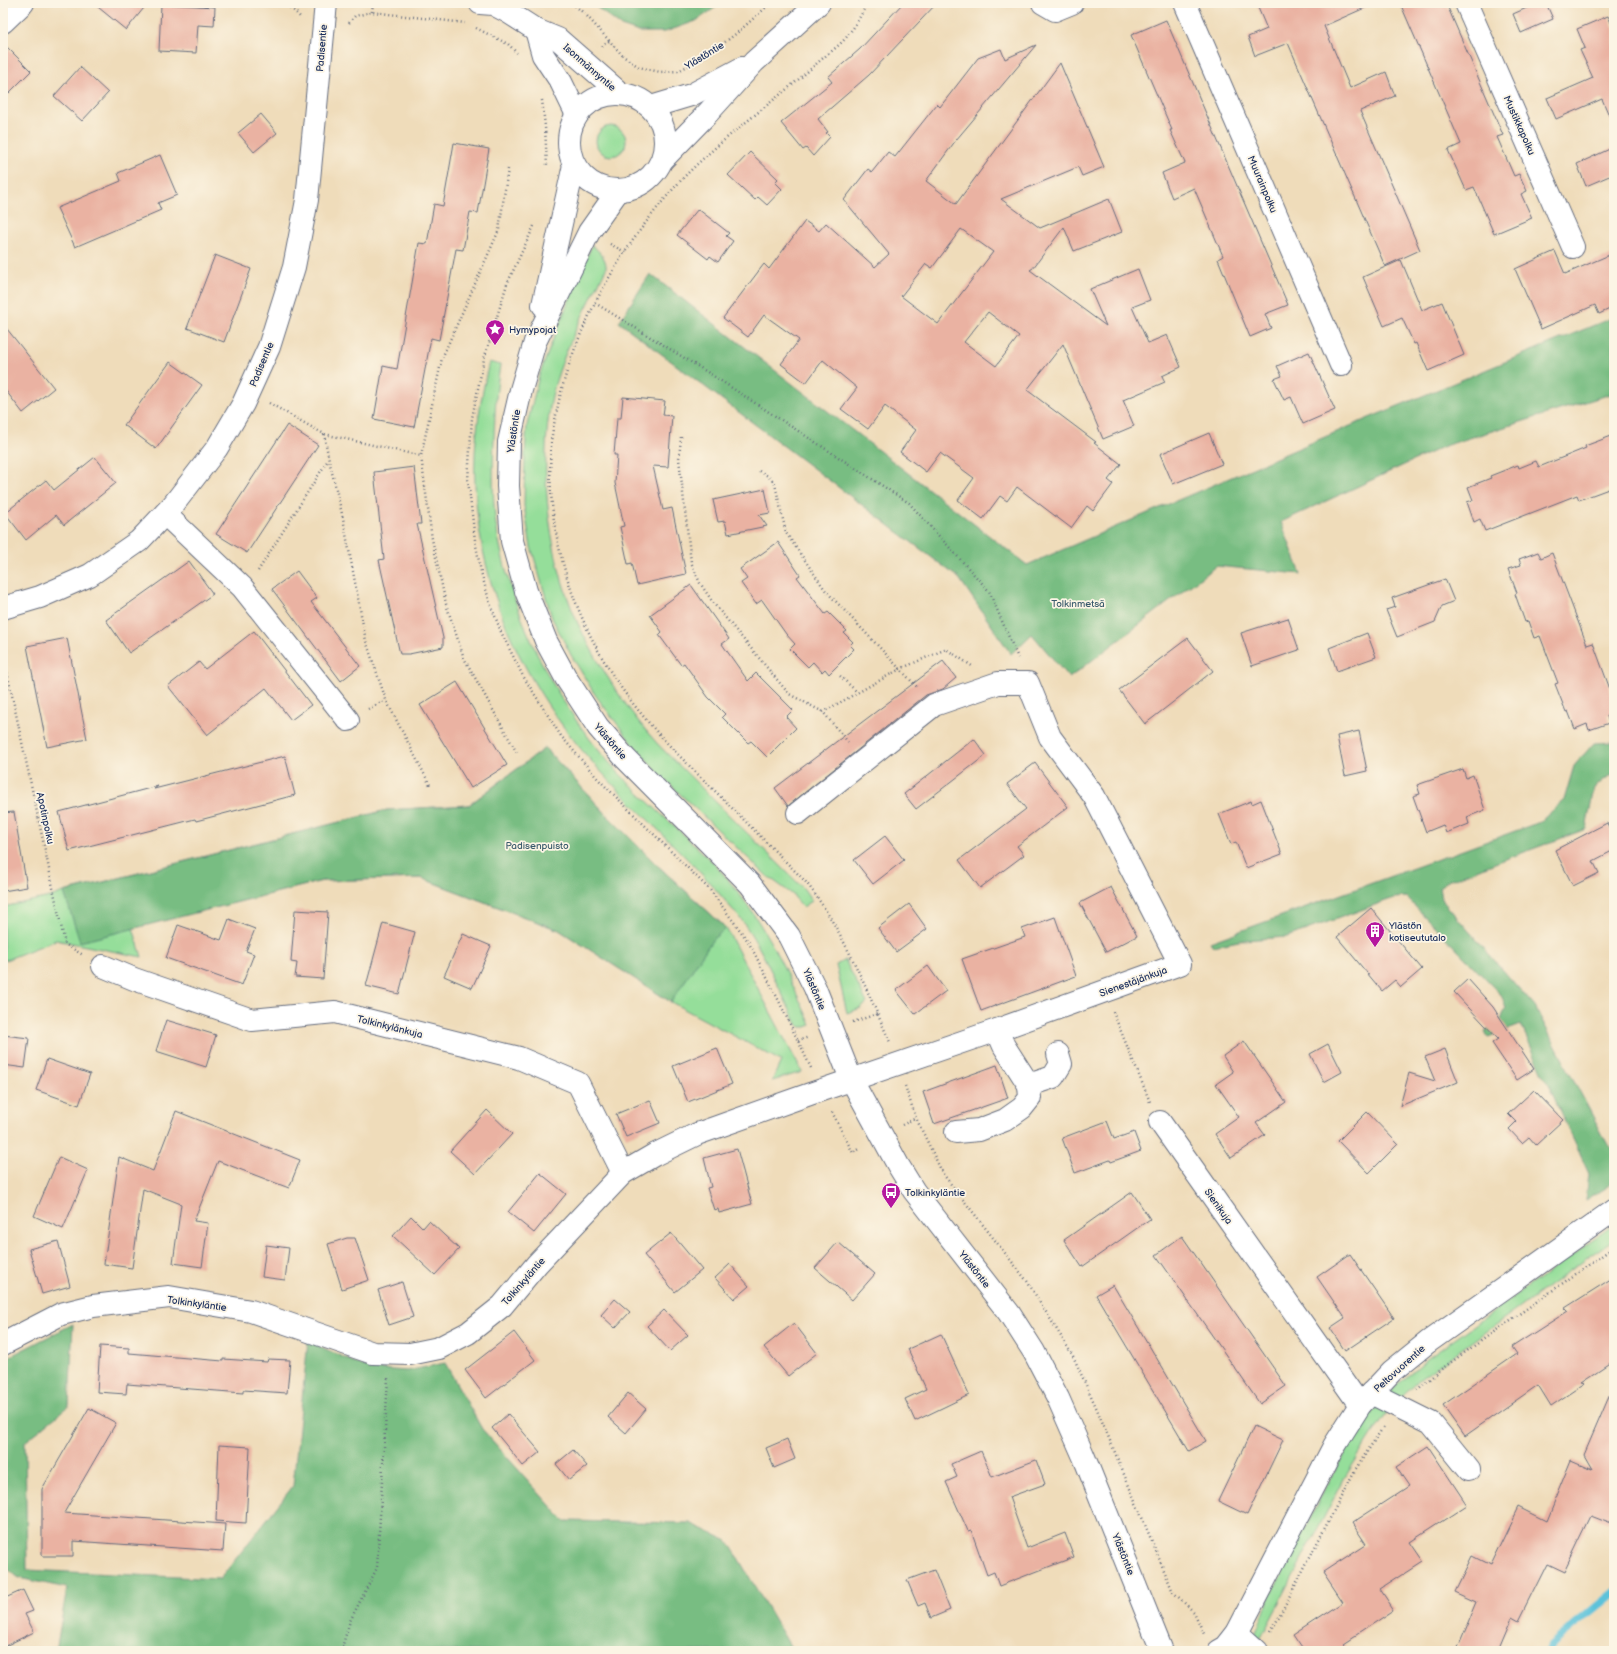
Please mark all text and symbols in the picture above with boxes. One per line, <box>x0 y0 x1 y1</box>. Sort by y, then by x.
street label: Padisentie <box>314 24 330 72</box>
street label: Ylästöntie <box>682 39 726 73</box>
street label: Isonmännyntie <box>560 42 618 94</box>
street label: Mustikkapolku <box>1501 94 1538 157</box>
street label: Muurainpolku <box>1245 154 1280 215</box>
place icon: Hymypojat <box>484 318 506 346</box>
place label: Hymypojat <box>509 324 556 336</box>
street label: Padisentie <box>247 340 277 389</box>
street label: Ylästöntie <box>504 408 523 455</box>
park label: Tolkinmetsä <box>1051 598 1105 610</box>
street label: Ylästöntie <box>591 720 629 762</box>
street label: Apotinpolku <box>34 791 56 845</box>
park label: Padisenpuisto <box>505 840 569 852</box>
building icon: Ylästön kotiseututalo <box>1364 920 1386 948</box>
place label: Ylästön kotiseututalo <box>1388 920 1446 944</box>
street label: Sienestäjänkuja <box>1098 964 1169 1000</box>
street label: Ylästöntie <box>800 966 828 1012</box>
street label: Tolkinkylänkuja <box>356 1013 424 1041</box>
bus stop icon: Tolkinkyläntie <box>880 1181 902 1209</box>
street label: Sienikuja <box>1202 1186 1235 1227</box>
place label: Tolkinkyläntie <box>905 1187 965 1199</box>
street label: Ylästöntie <box>955 1248 993 1291</box>
street label: Tolkinkyläntie <box>499 1255 548 1308</box>
street label: Tolkinkyläntie <box>166 1294 228 1314</box>
street label: Peltovuorentie <box>1372 1343 1428 1395</box>
street label: Ylästöntie <box>1109 1531 1137 1577</box>

